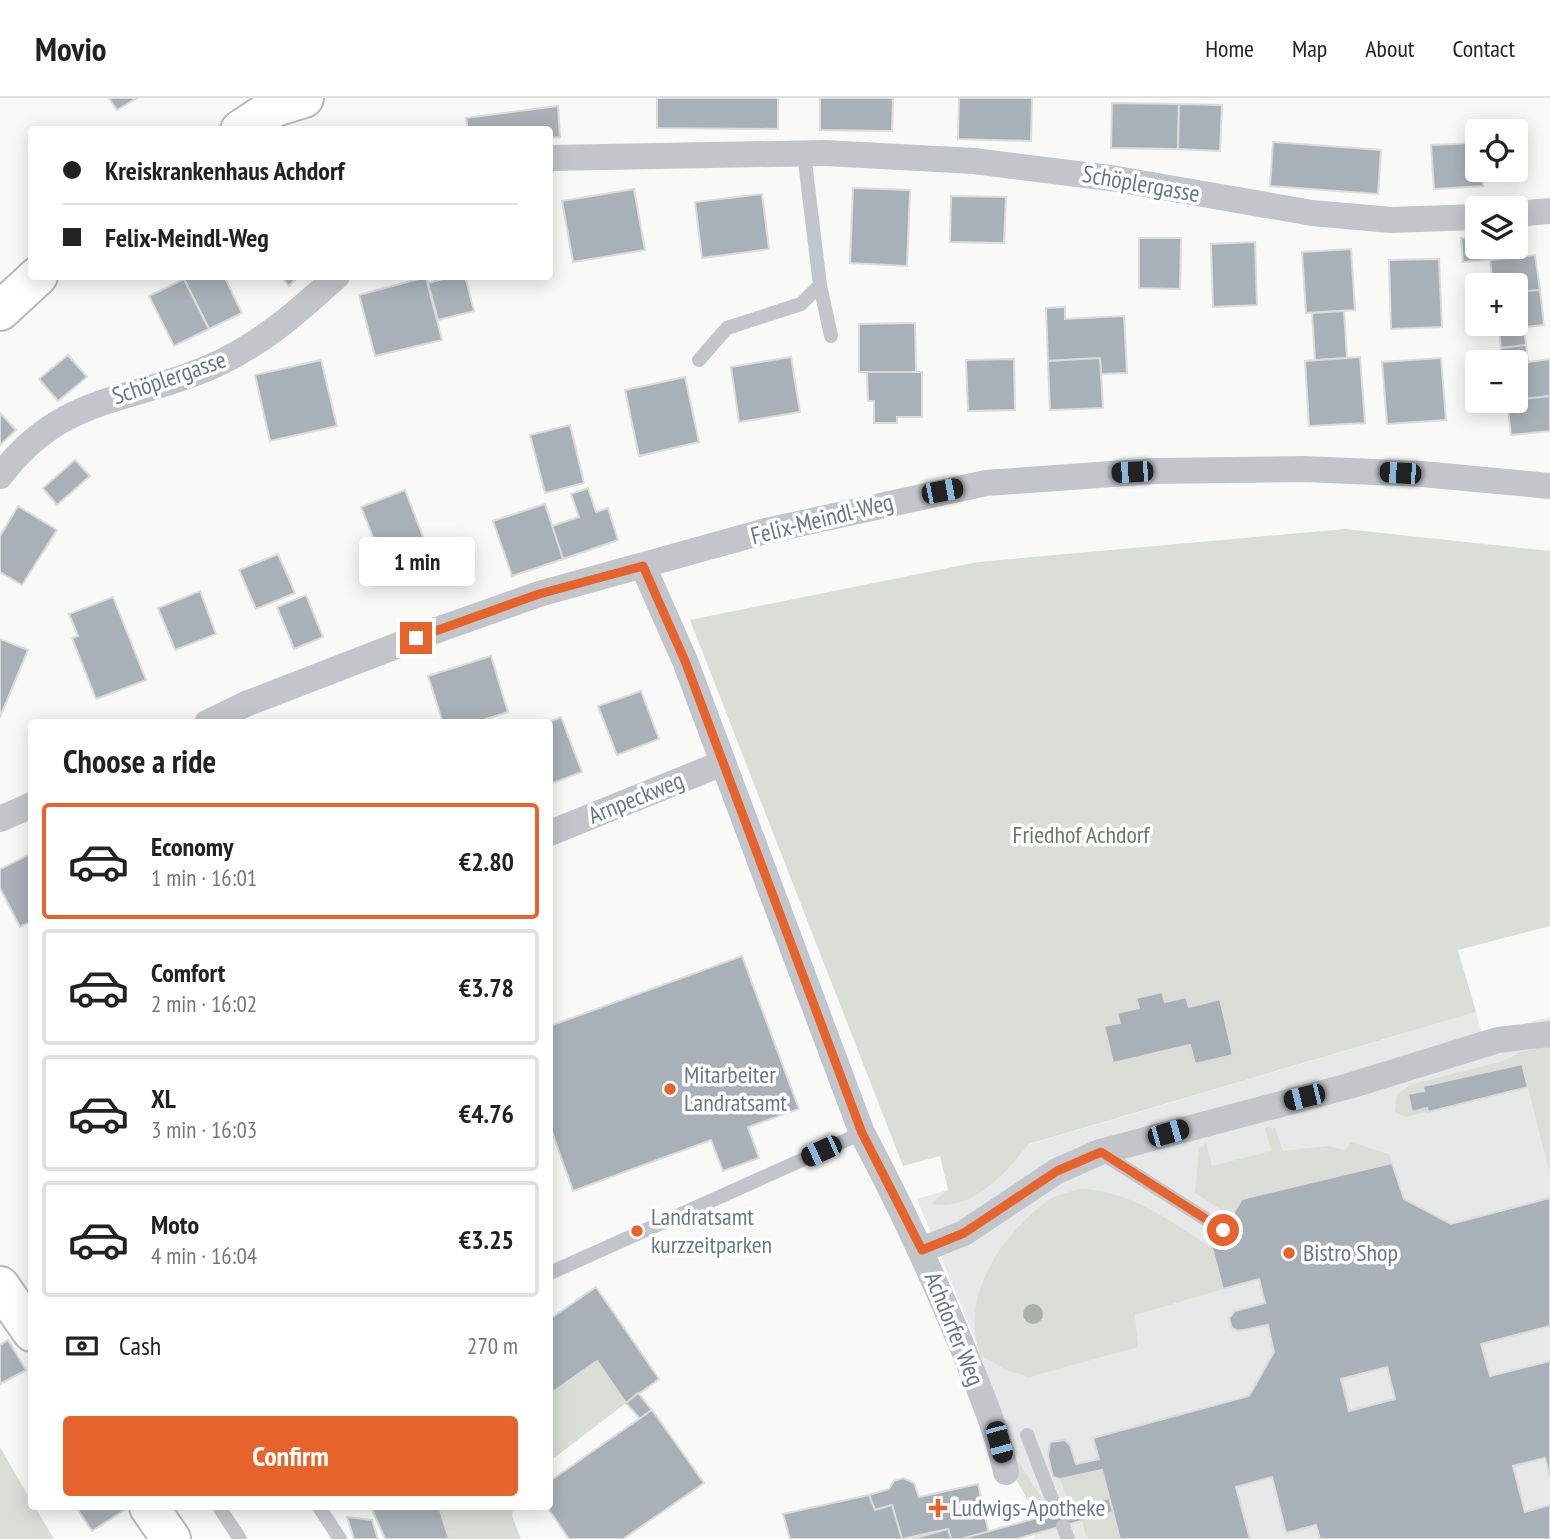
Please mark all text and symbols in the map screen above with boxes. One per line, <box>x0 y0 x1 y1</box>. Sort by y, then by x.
text: Movio <box>35 27 107 70</box>
text: Home <box>1205 33 1254 64</box>
text: Map <box>1292 33 1327 64</box>
text: About <box>1365 33 1414 64</box>
text: Contact <box>1452 33 1515 64</box>
map controls <box>1465 119 1528 413</box>
button: locate <box>1465 119 1528 182</box>
text: Kreiskrankenhaus Achdorf <box>105 154 344 187</box>
street label: Schöplergasse <box>1080 158 1202 209</box>
button: layers <box>1465 196 1528 259</box>
text: Felix-Meindl-Weg <box>105 221 269 254</box>
button: + <box>1465 273 1528 336</box>
street label: Schöplergasse <box>108 344 230 411</box>
button: − <box>1465 350 1528 413</box>
car <box>1111 460 1154 484</box>
car <box>1379 461 1422 485</box>
car <box>920 477 965 505</box>
street label: Felix-Meindl-Weg <box>747 486 896 551</box>
callout: 1 min <box>358 536 474 586</box>
text: 1 min <box>394 547 440 576</box>
route end <box>400 622 432 654</box>
text: Choose a ride <box>63 740 216 782</box>
street label: Arnpeckweg <box>583 764 688 831</box>
park label: Friedhof Achdorf <box>1013 819 1150 850</box>
icon: car <box>67 830 130 893</box>
text: Economy <box>151 830 233 863</box>
text: €2.80 <box>459 845 514 878</box>
text: 1 min · 16:01 <box>151 863 257 892</box>
icon: car <box>67 956 130 1019</box>
text: Comfort <box>151 956 225 989</box>
text: €3.78 <box>459 971 514 1004</box>
text: 2 min · 16:02 <box>151 989 257 1018</box>
place label: Mitarbeiter Landratsamt <box>684 1059 787 1118</box>
marker: Mitarbeiter Landratsamt <box>662 1081 678 1097</box>
icon: car <box>67 1082 130 1145</box>
text: XL <box>151 1082 176 1115</box>
car <box>1282 1082 1327 1112</box>
text: €4.76 <box>459 1097 514 1130</box>
text: 3 min · 16:03 <box>151 1115 257 1144</box>
car <box>1145 1117 1192 1149</box>
car <box>798 1133 845 1169</box>
place label: Landratsamt kurzzeitparken <box>651 1201 772 1260</box>
icon: car <box>67 1208 130 1271</box>
text: Moto <box>151 1208 199 1241</box>
route start <box>1207 1214 1239 1246</box>
text: €3.25 <box>459 1223 514 1256</box>
marker: Landratsamt kurzzeitparken <box>629 1223 645 1239</box>
place label: Bistro Shop <box>1303 1237 1398 1268</box>
text: 4 min · 16:04 <box>151 1241 257 1270</box>
marker: Bistro Shop <box>1281 1245 1297 1261</box>
street label: Achdorfer Weg <box>918 1267 991 1390</box>
icon: cash <box>63 1327 101 1365</box>
text: Cash <box>119 1329 161 1362</box>
text: 270 m <box>467 1331 518 1360</box>
button: Confirm <box>63 1416 518 1496</box>
car <box>984 1419 1015 1465</box>
place label: Ludwigs-Apotheke <box>952 1492 1105 1523</box>
marker: Ludwigs-Apotheke <box>930 1500 946 1516</box>

